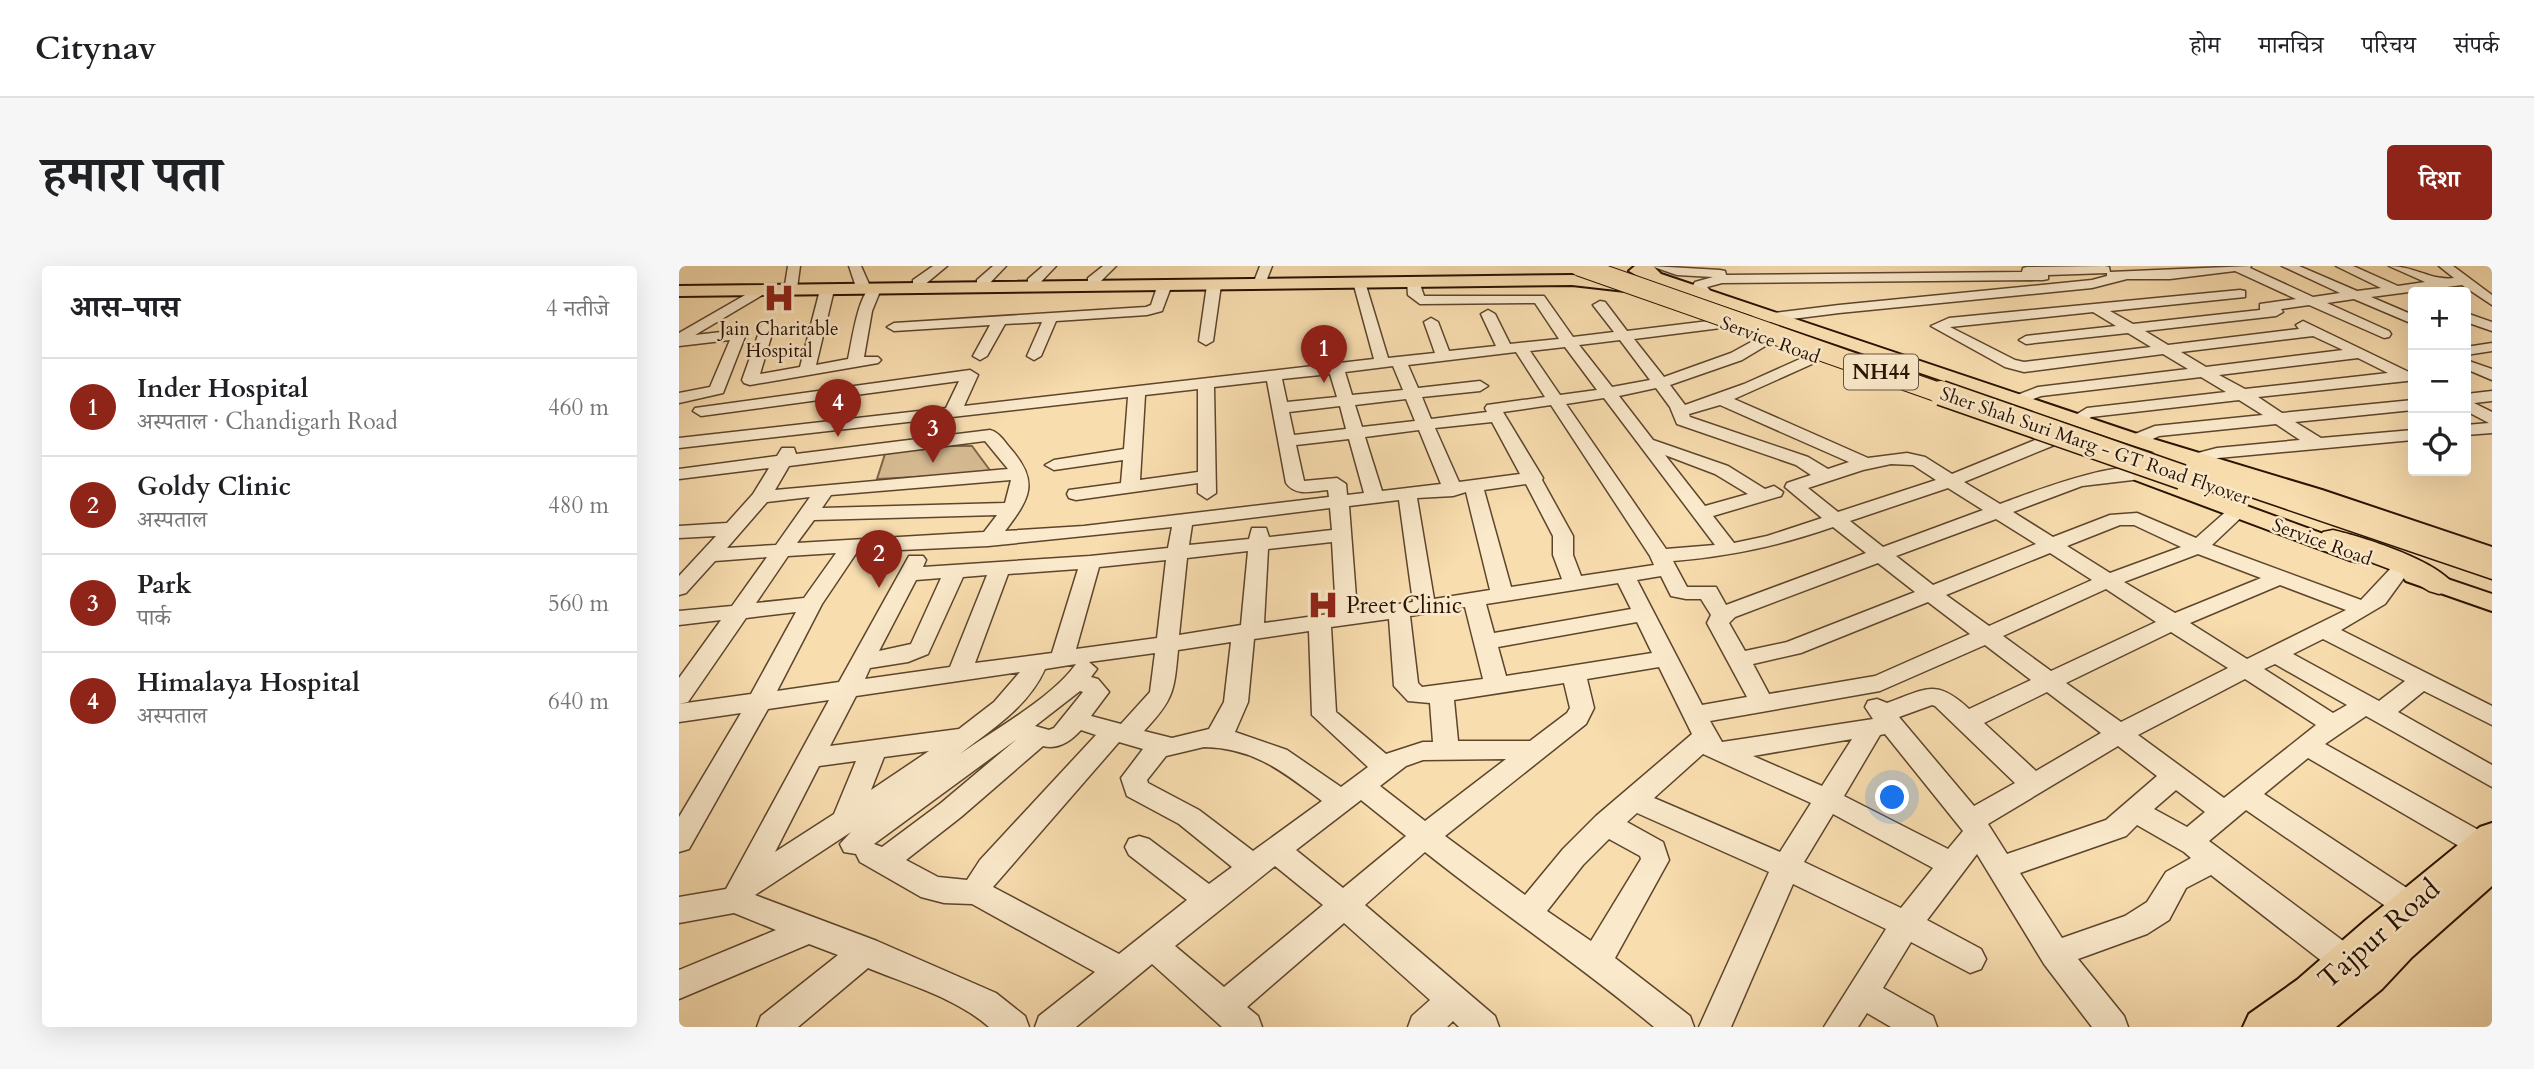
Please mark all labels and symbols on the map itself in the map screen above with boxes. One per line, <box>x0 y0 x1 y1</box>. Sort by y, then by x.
hospital icon: Jain Charitable Hospital <box>762 281 796 315</box>
street label: Service Road <box>1717 310 1823 370</box>
place label: Jain Charitable Hospital <box>716 316 839 364</box>
pin: 1 <box>1301 325 1347 383</box>
road number: NH44 <box>1844 354 1918 390</box>
pin: 4 <box>815 379 861 437</box>
street label: Sher Shah Suri Marg - GT Road Flyover <box>1937 381 2253 511</box>
pin: 3 <box>910 405 956 463</box>
street label: Service Road <box>2269 512 2375 572</box>
pin: 2 <box>856 530 902 588</box>
hospital icon: Preet Clinic <box>1306 588 1340 622</box>
place label: Preet Clinic <box>1346 590 1462 621</box>
your location <box>1875 780 1909 814</box>
street label: Tajpur Road <box>2310 870 2448 998</box>

